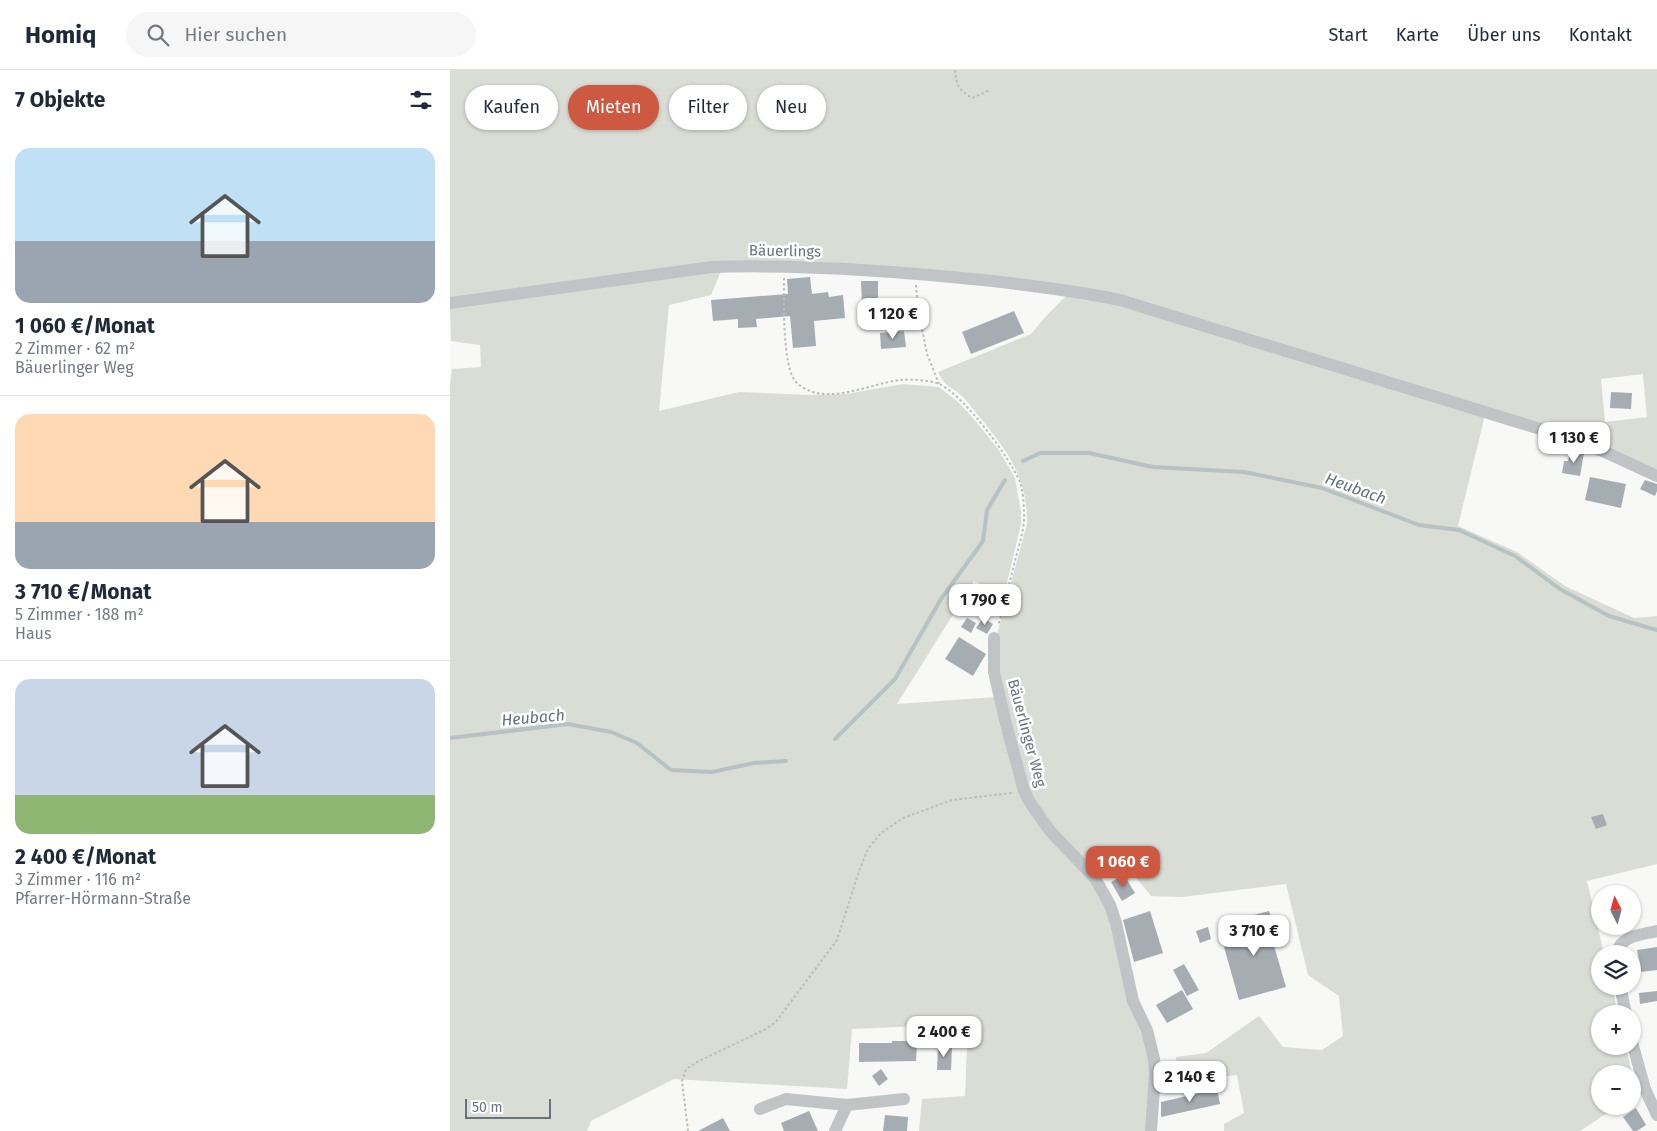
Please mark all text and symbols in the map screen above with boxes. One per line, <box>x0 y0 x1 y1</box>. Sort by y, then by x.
search box <box>126 12 476 57</box>
text: Homiq <box>25 21 96 49</box>
icon: search <box>144 21 172 49</box>
text: Hier suchen <box>184 23 287 46</box>
text: Start <box>1328 24 1368 46</box>
text: Karte <box>1396 24 1439 46</box>
text: Über uns <box>1467 24 1541 46</box>
text: Kontakt <box>1569 24 1632 46</box>
chip: Kaufen <box>465 85 558 130</box>
chip: Mieten <box>568 85 659 130</box>
chip: Filter <box>669 85 747 130</box>
chip: Neu <box>757 85 826 130</box>
icon: filters <box>407 86 435 114</box>
text: 7 Objekte <box>15 87 105 113</box>
icon: home <box>180 181 270 271</box>
street label: Bäuerlings <box>749 241 821 261</box>
pin: 1 120 € <box>847 298 939 340</box>
text: 1 120 € <box>868 304 918 323</box>
text: 1 060 €/Monat <box>15 313 155 339</box>
text: 2 Zimmer · 62 m² <box>15 339 135 358</box>
text: Bäuerlinger Weg <box>15 358 134 377</box>
pin: 1 130 € <box>1528 422 1620 464</box>
text: 1 130 € <box>1549 428 1599 447</box>
icon: home <box>180 446 270 536</box>
water label: Heubach <box>1323 469 1389 508</box>
text: 3 710 €/Monat <box>15 579 151 605</box>
pin: 1 790 € <box>939 584 1031 626</box>
text: 1 790 € <box>960 590 1010 609</box>
text: 5 Zimmer · 188 m² <box>15 605 144 624</box>
text: Haus <box>15 624 51 643</box>
street label: Bäuerlinger Weg <box>1004 677 1050 789</box>
water label: Heubach <box>501 705 566 730</box>
icon: home <box>180 711 270 801</box>
text: 2 400 €/Monat <box>15 844 156 870</box>
pin: 1 060 € <box>1077 846 1169 888</box>
text: 1 060 € <box>1097 852 1149 871</box>
text: 3 Zimmer · 116 m² <box>15 870 141 889</box>
north arrow <box>1591 885 1641 935</box>
map controls <box>1591 885 1641 1115</box>
text: Pfarrer-Hörmann-Straße <box>15 889 191 908</box>
pin: 3 710 € <box>1208 914 1300 957</box>
text: 3 710 € <box>1229 921 1279 940</box>
button: layers <box>1591 945 1641 995</box>
button: + <box>1591 1005 1641 1055</box>
pin: 2 400 € <box>898 1016 990 1058</box>
text: 2 400 € <box>917 1022 971 1041</box>
pin: 2 140 € <box>1144 1060 1236 1103</box>
button: − <box>1591 1065 1641 1115</box>
text: 2 140 € <box>1164 1067 1216 1086</box>
scale bar <box>465 1096 551 1119</box>
text: 50 m <box>472 1099 503 1116</box>

